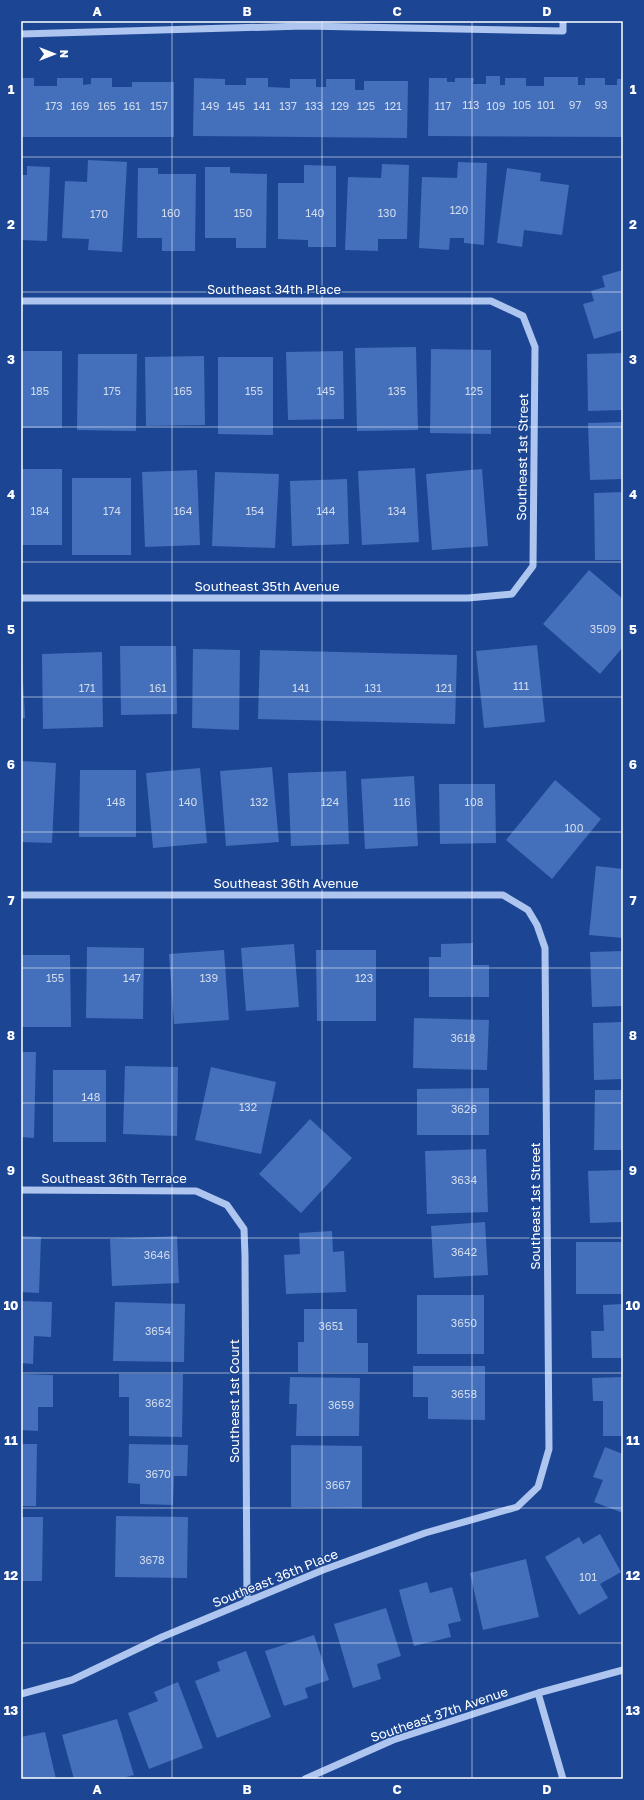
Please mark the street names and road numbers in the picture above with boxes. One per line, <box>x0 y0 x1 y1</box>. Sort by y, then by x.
street label: Southeast 34th Place <box>207 281 341 297</box>
street label: Southeast 1st Street <box>513 393 531 521</box>
street label: Southeast 35th Avenue <box>195 578 339 594</box>
street label: Southeast 36th Avenue <box>213 875 359 891</box>
street label: Southeast 1st Street <box>527 1142 543 1270</box>
street label: Southeast 36th Terrace <box>41 1170 187 1186</box>
street label: Southeast 1st Court <box>226 1339 242 1463</box>
street label: Southeast 36th Place <box>210 1545 340 1611</box>
street label: Southeast 37th Avenue <box>368 1683 510 1745</box>

